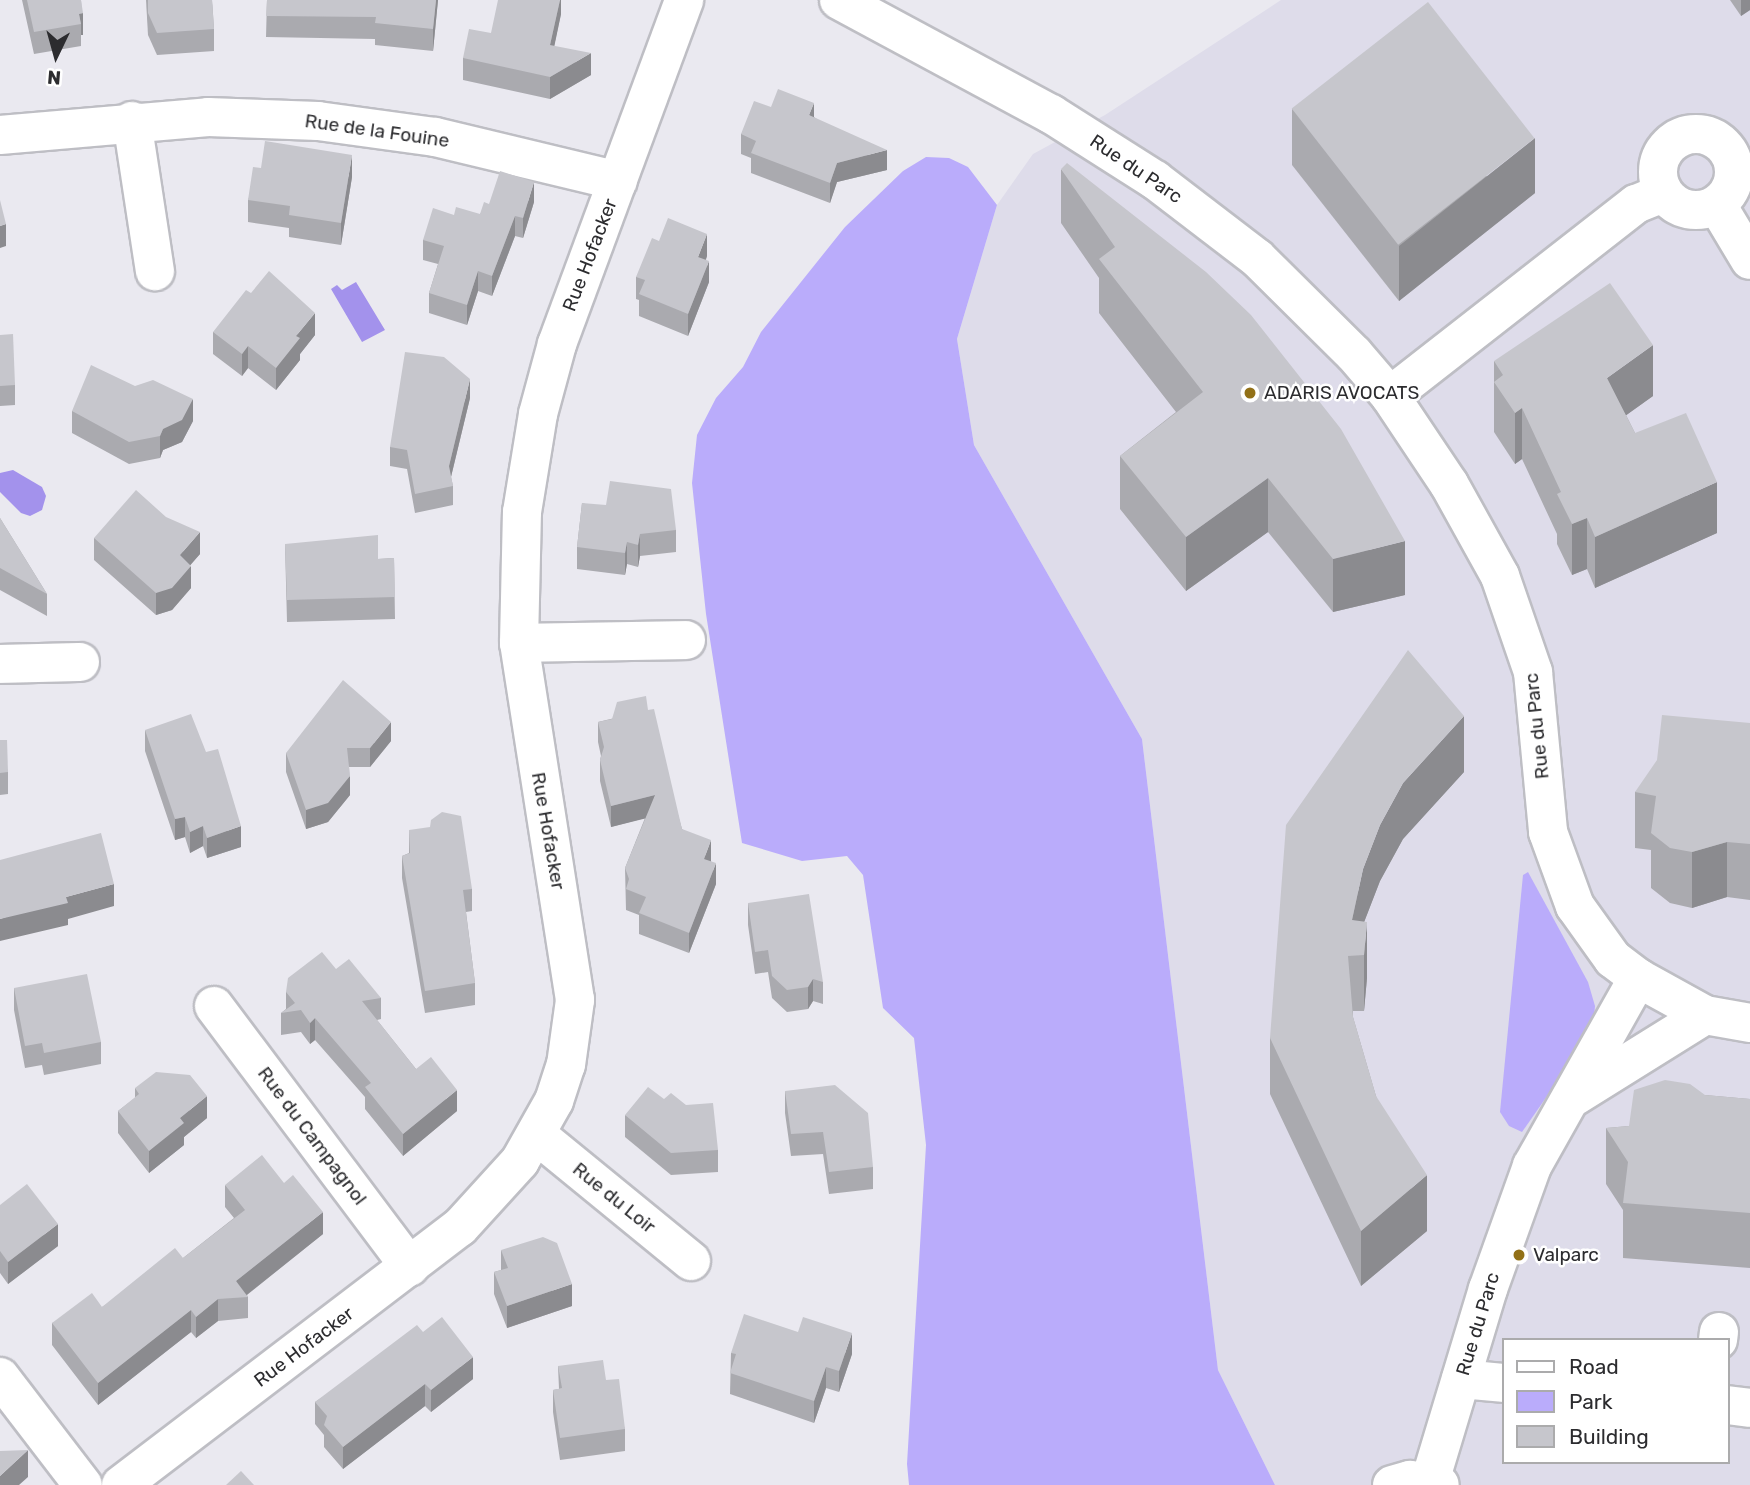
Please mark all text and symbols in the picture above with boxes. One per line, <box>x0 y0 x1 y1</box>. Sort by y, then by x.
north arrow <box>21 21 91 91</box>
text: N <box>46 65 62 89</box>
street label: Rue de la Fouine <box>303 110 451 152</box>
street label: Rue du Parc <box>1085 130 1187 208</box>
street label: Rue Hofacker <box>558 195 622 315</box>
place label: ADARIS AVOCATS <box>1264 382 1420 404</box>
marker: ADARIS AVOCATS <box>1242 385 1258 401</box>
street label: Rue du Parc <box>1520 672 1554 780</box>
street label: Rue Hofacker <box>526 770 570 892</box>
street label: Rue du Campagnol <box>253 1063 371 1209</box>
street label: Rue du Loir <box>568 1158 660 1238</box>
place label: Valparc <box>1533 1244 1599 1266</box>
marker: Valparc <box>1511 1247 1527 1263</box>
street label: Rue du Parc <box>1452 1270 1504 1378</box>
street label: Rue Hofacker <box>250 1302 358 1392</box>
legend <box>1502 1338 1729 1464</box>
text: Road <box>1569 1354 1619 1379</box>
text: Park <box>1569 1389 1613 1414</box>
text: Building <box>1569 1424 1649 1449</box>

